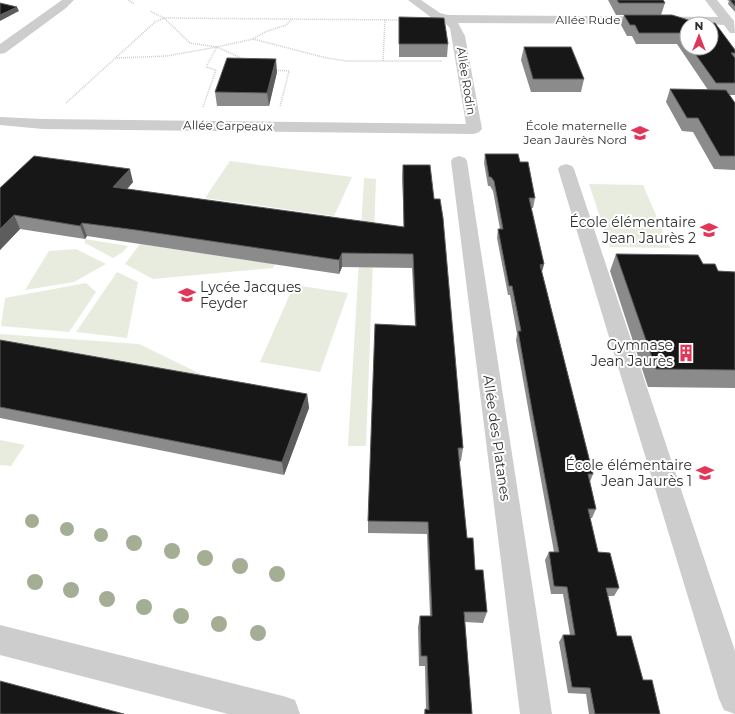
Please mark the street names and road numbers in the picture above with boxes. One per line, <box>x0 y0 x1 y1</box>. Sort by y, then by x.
street label: Allée Rude <box>556 12 620 27</box>
street label: Allée Rodin <box>454 46 479 116</box>
street label: Allée Carpeaux <box>183 117 274 134</box>
street label: Allée des Platanes <box>479 374 515 502</box>

